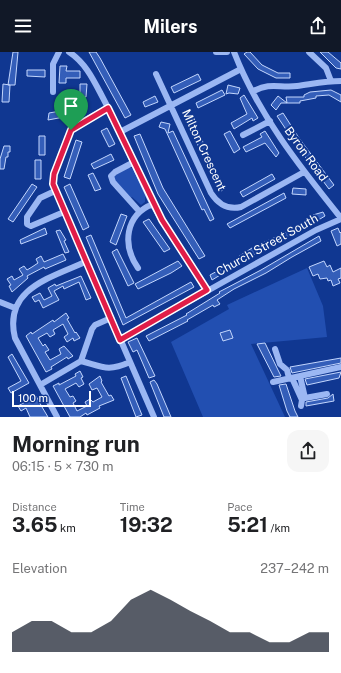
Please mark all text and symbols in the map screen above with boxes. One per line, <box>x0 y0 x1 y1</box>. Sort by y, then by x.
icon: menu <box>12 15 34 37</box>
icon: share <box>307 15 329 37</box>
text: Milers <box>143 16 198 37</box>
pin <box>54 89 88 130</box>
icon: arrive <box>60 95 82 117</box>
street label: Milton Crescent <box>179 107 229 193</box>
street label: Byron Road <box>282 124 330 184</box>
street label: Church Street South <box>214 211 321 279</box>
scale bar <box>12 389 91 408</box>
text: 100 m <box>18 392 48 404</box>
button: share <box>287 430 329 472</box>
text: Morning run <box>12 431 140 457</box>
text: 06:15 · 5 × 730 m <box>12 459 113 474</box>
text: Distance <box>12 501 57 513</box>
text: Time <box>120 501 145 513</box>
text: Pace <box>227 501 252 513</box>
text: 3.65 <box>12 513 57 537</box>
text: 19:32 <box>120 513 173 537</box>
text: 5:21 <box>227 513 268 537</box>
text: km <box>57 522 76 534</box>
text: /km <box>268 522 290 534</box>
text: Elevation <box>12 561 67 576</box>
text: 237–242 m <box>260 561 329 576</box>

